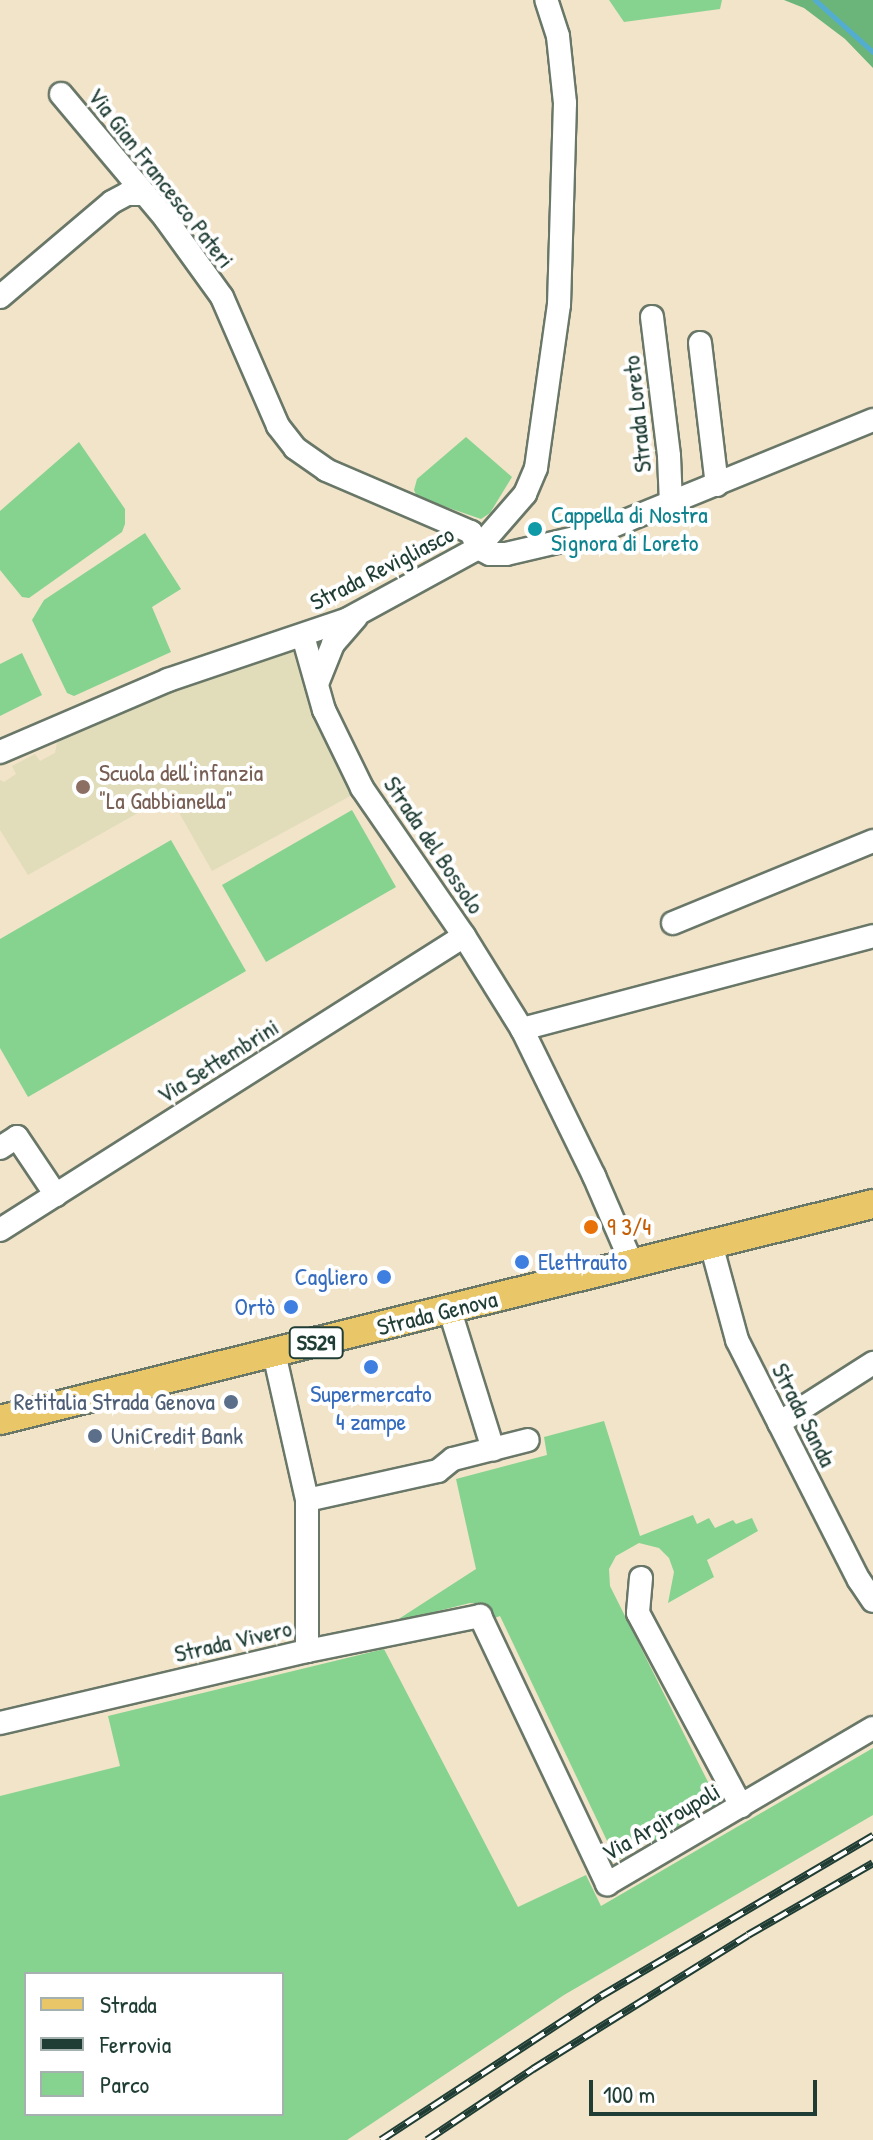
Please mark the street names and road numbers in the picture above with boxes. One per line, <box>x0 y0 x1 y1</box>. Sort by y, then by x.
street label: Via Gian Francesco Pateri <box>82 82 240 274</box>
street label: Strada Loreto <box>617 354 657 474</box>
street label: Strada Revigliasco <box>305 519 459 617</box>
street label: Strada del Bossolo <box>378 771 490 919</box>
street label: Via Settembrini <box>152 1012 284 1110</box>
street label: Strada Genova <box>374 1284 500 1342</box>
road number: SS29 <box>288 1325 344 1361</box>
street label: Strada Sanda <box>766 1358 842 1472</box>
street label: Strada Vivero <box>172 1614 294 1668</box>
street label: Via Argiroupoli <box>597 1777 725 1867</box>

